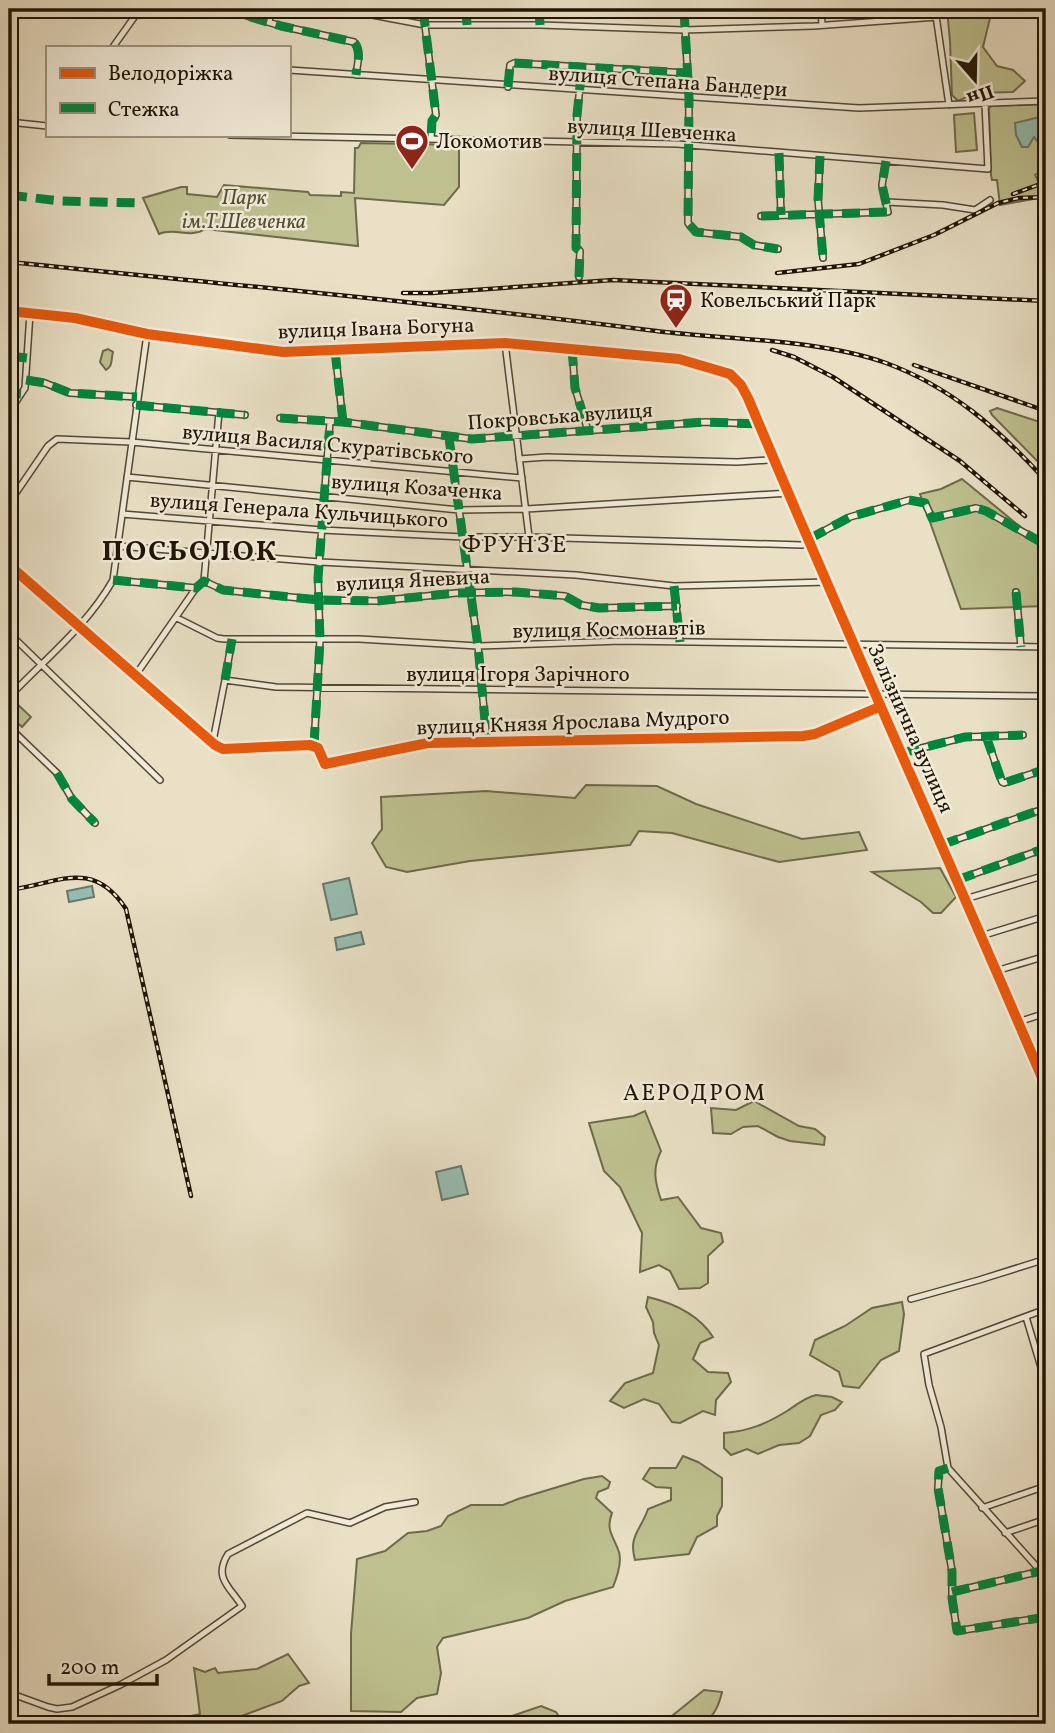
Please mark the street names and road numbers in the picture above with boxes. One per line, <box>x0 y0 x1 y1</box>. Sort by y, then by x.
street label: вулиця Степана Бандери <box>547 60 789 105</box>
street label: вулиця Шевченка <box>566 113 737 150</box>
street label: вулиця Івана Богуна <box>277 312 475 347</box>
street label: Покровська вулиця <box>466 397 654 438</box>
street label: вулиця Василя Скуратівського <box>181 418 475 473</box>
street label: вулиця Козаченка <box>330 468 504 509</box>
street label: вулиця Генерала Кульчицького <box>149 487 449 536</box>
street label: вулиця Яневича <box>335 563 491 600</box>
street label: вулиця Космонавтів <box>512 614 706 647</box>
street label: Залізнична вулиця <box>859 639 960 818</box>
street label: вулиця Ігоря Зарічного <box>406 661 630 690</box>
street label: вулиця Князя Ярослава Мудрого <box>416 704 730 743</box>

